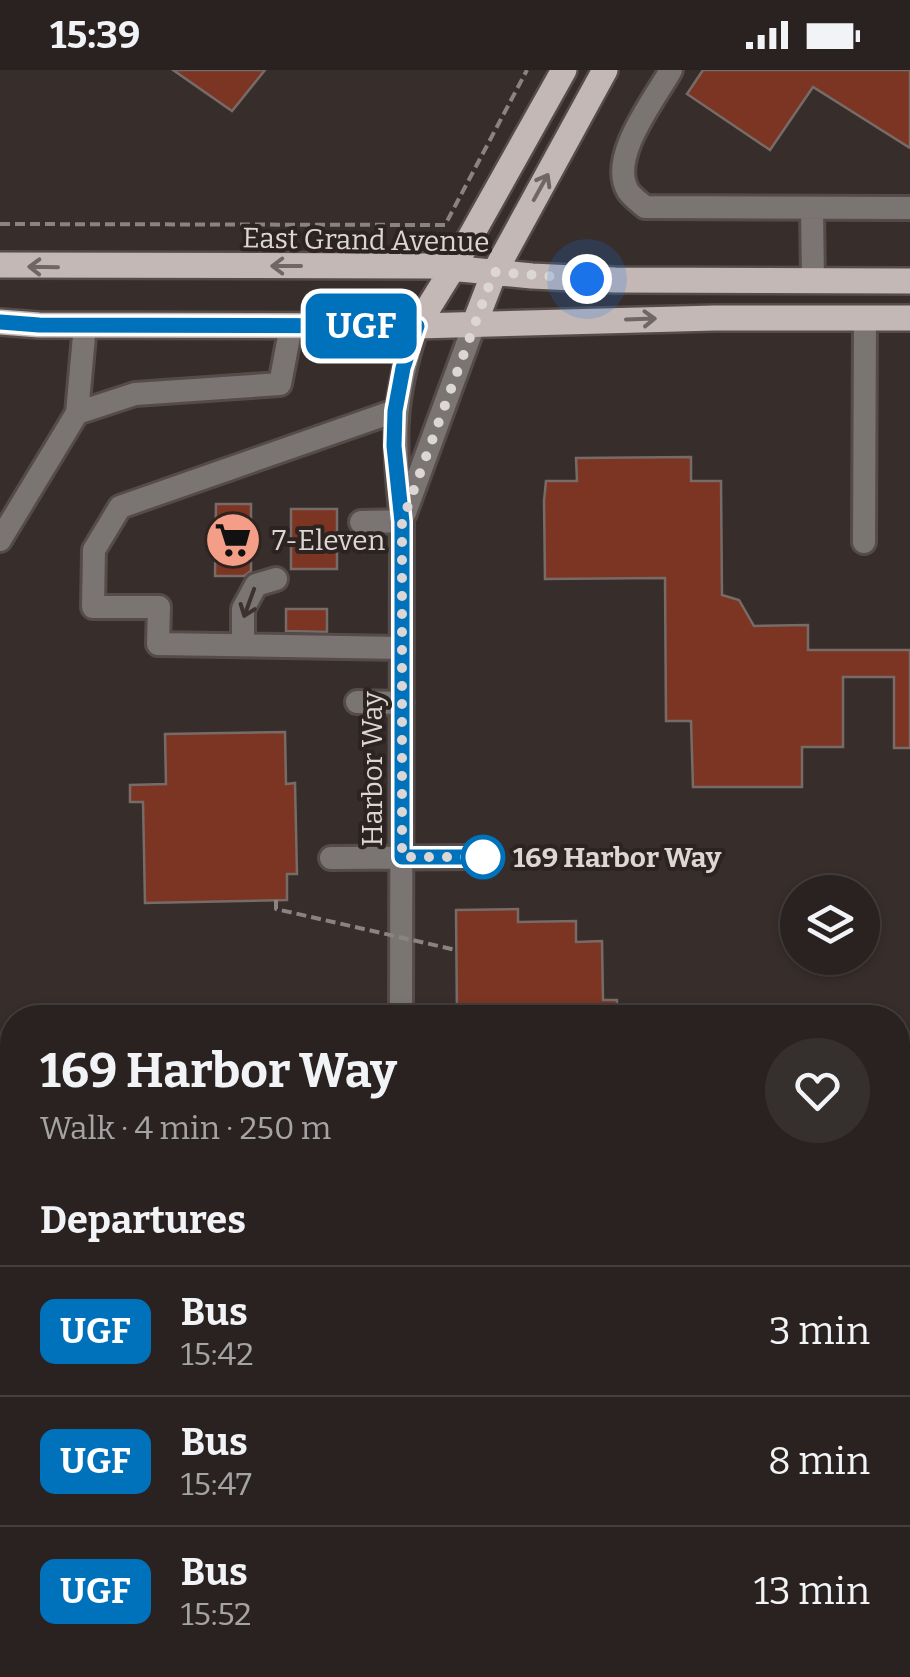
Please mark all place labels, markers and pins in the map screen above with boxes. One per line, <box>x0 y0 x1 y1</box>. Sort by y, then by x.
supermarket icon: 7-Eleven <box>203 510 263 570</box>
place label: 7-Eleven <box>272 524 386 557</box>
marker: 169 Harbor Way <box>462 836 504 878</box>
place label: 169 Harbor Way <box>513 841 722 874</box>

